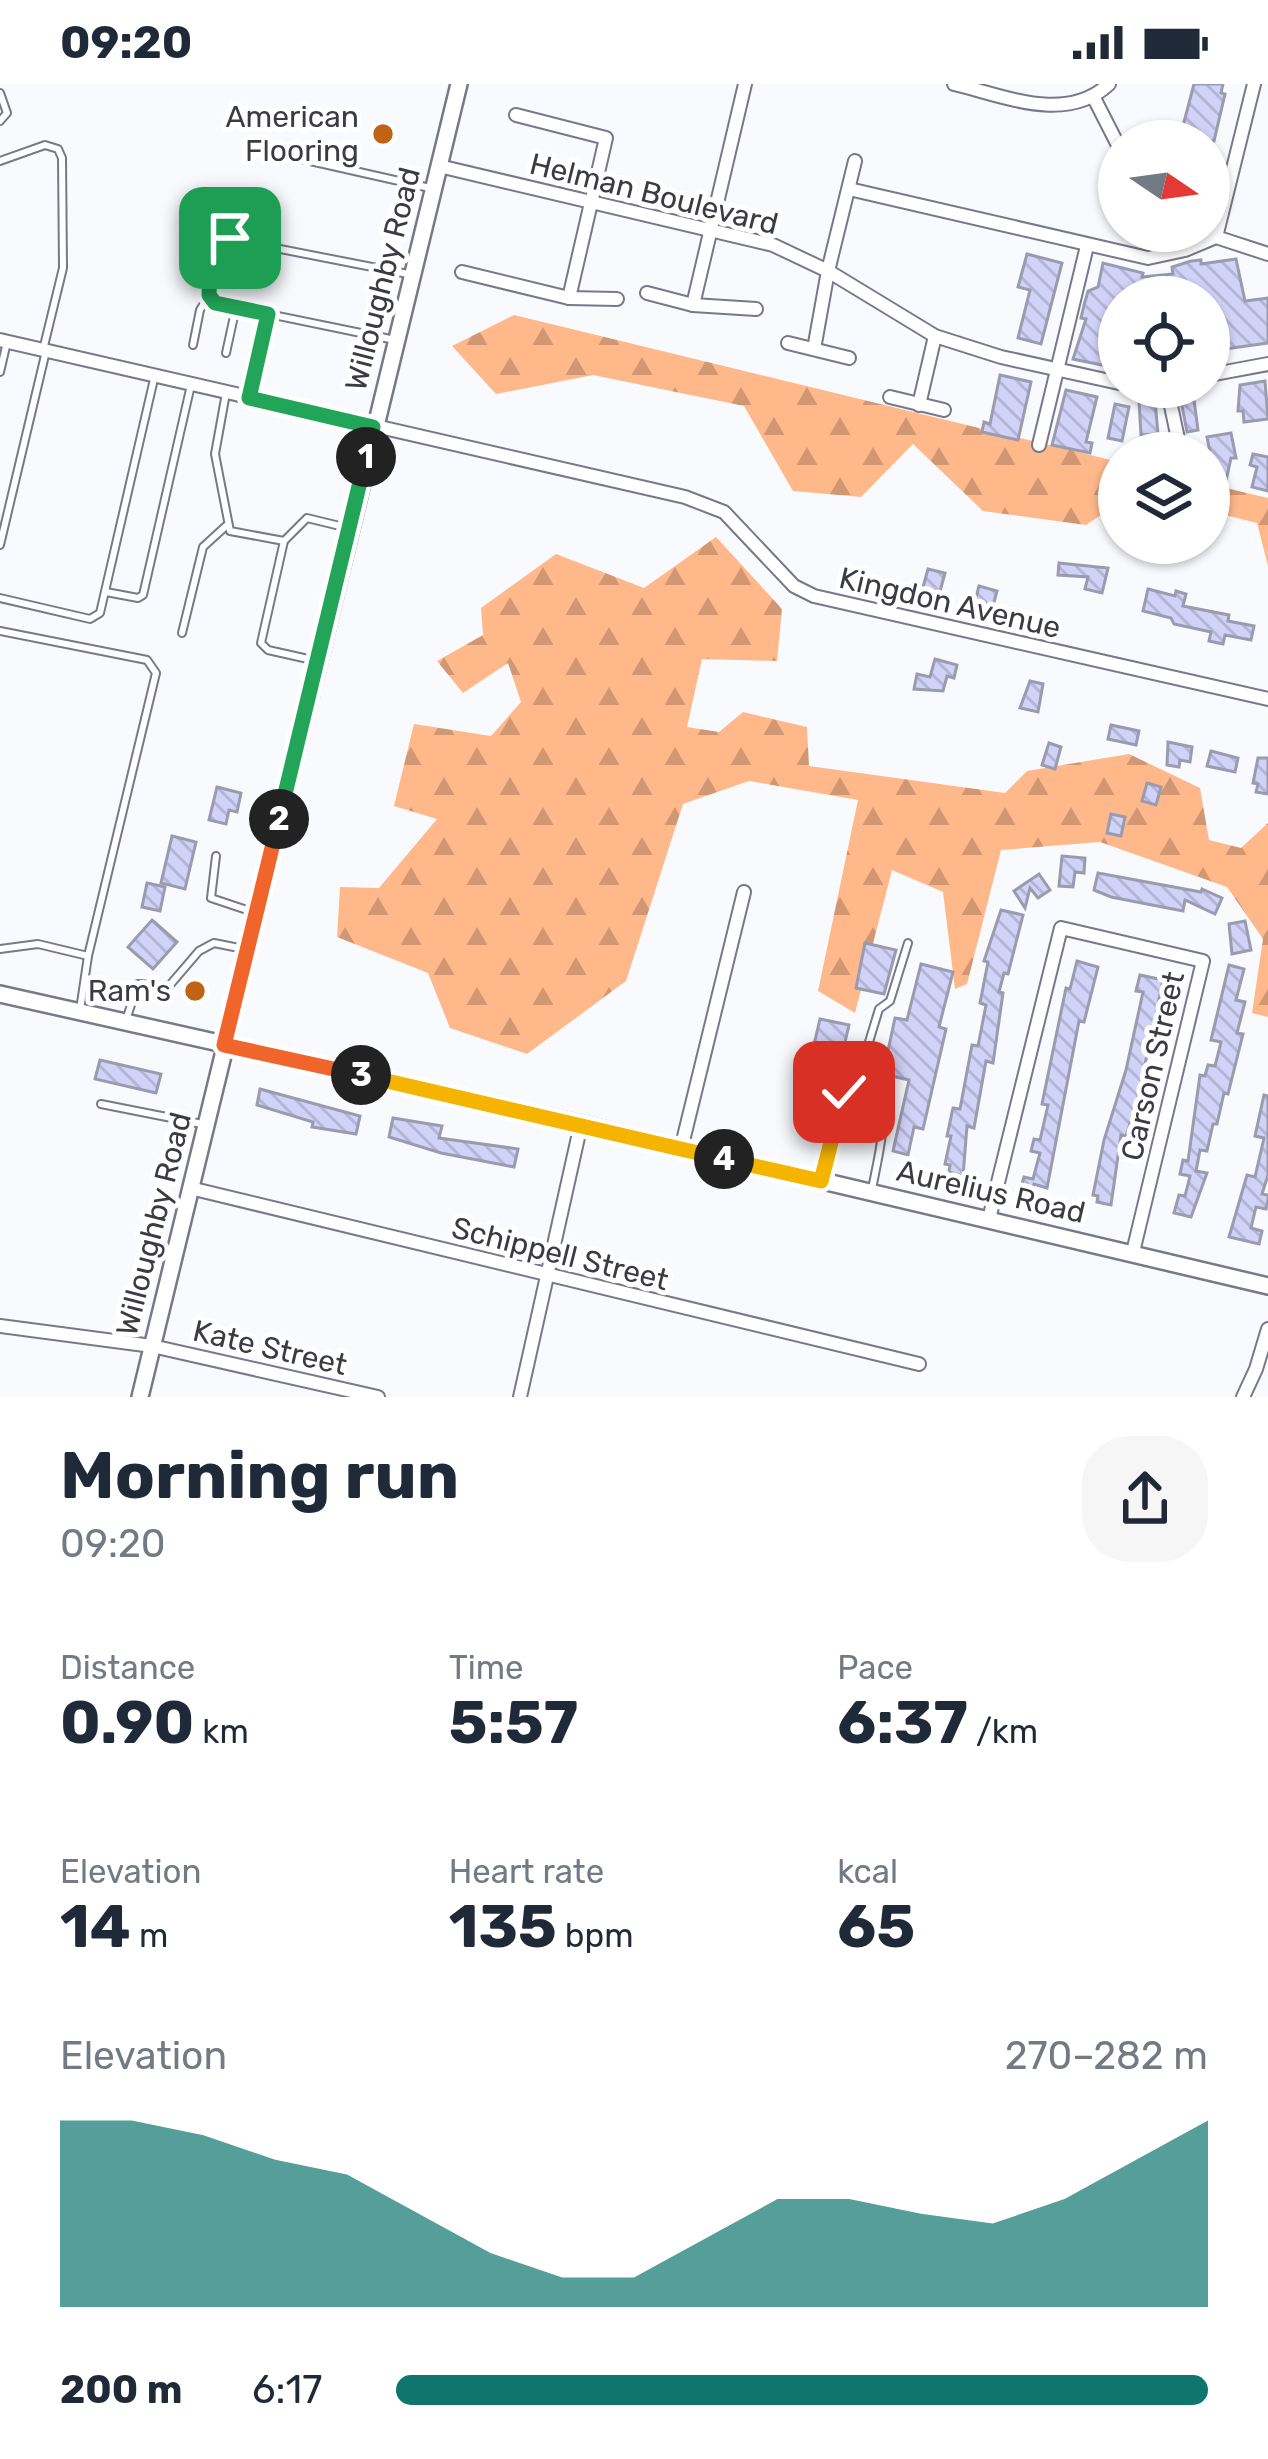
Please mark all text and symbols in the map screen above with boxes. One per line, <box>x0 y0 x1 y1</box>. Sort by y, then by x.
text: 09:20 <box>60 16 192 69</box>
place label: American Flooring <box>225 99 359 169</box>
north arrow <box>1098 120 1230 252</box>
map controls <box>1098 120 1230 564</box>
marker: American Flooring <box>370 121 396 147</box>
street label: Helman Boulevard <box>526 146 782 242</box>
street label: Willoughby Road <box>338 164 428 394</box>
pin <box>179 187 281 289</box>
icon: arrive <box>197 205 263 271</box>
button: locate <box>1098 276 1230 408</box>
pin: 1 <box>336 427 396 487</box>
button: layers <box>1098 432 1230 564</box>
text: 1 <box>358 437 374 476</box>
street label: Kingdon Avenue <box>836 560 1064 646</box>
pin: 2 <box>249 789 309 849</box>
text: 2 <box>268 799 290 838</box>
street label: Carson Street <box>1114 968 1192 1164</box>
place label: Ram's <box>88 973 171 1009</box>
marker: Ram's <box>182 978 208 1004</box>
pin <box>793 1041 895 1143</box>
pin: 3 <box>331 1045 391 1105</box>
text: 3 <box>350 1055 372 1094</box>
icon: check <box>811 1059 877 1125</box>
street label: Willoughby Road <box>109 1109 199 1339</box>
pin: 4 <box>694 1129 754 1189</box>
text: 4 <box>713 1139 735 1178</box>
street label: Aurelius Road <box>893 1153 1089 1231</box>
street label: Schippell Street <box>448 1210 672 1298</box>
street label: Kate Street <box>190 1313 351 1383</box>
text: Morning run <box>60 1436 459 1515</box>
button: share <box>1082 1436 1208 1562</box>
text: 09:20 <box>60 1521 166 1567</box>
text: Distance <box>60 1648 195 1687</box>
text: Time <box>449 1648 523 1687</box>
text: Pace <box>837 1648 913 1687</box>
text: 0.90 <box>60 1687 194 1758</box>
text: 5:57 <box>449 1687 578 1758</box>
text: 6:37 <box>837 1687 968 1758</box>
text: km <box>194 1712 249 1751</box>
text: /km <box>968 1712 1038 1751</box>
text: Elevation <box>60 1852 201 1891</box>
text: Heart rate <box>449 1852 604 1891</box>
text: kcal <box>837 1852 898 1891</box>
text: 14 <box>60 1891 131 1962</box>
text: 135 <box>449 1891 557 1962</box>
text: 65 <box>837 1891 915 1962</box>
text: m <box>131 1916 168 1955</box>
text: bpm <box>557 1916 634 1955</box>
text: Elevation <box>60 2033 227 2079</box>
text: 270–282 m <box>1005 2033 1208 2079</box>
text: 200 m <box>60 2367 182 2413</box>
text: 6:17 <box>252 2367 322 2413</box>

